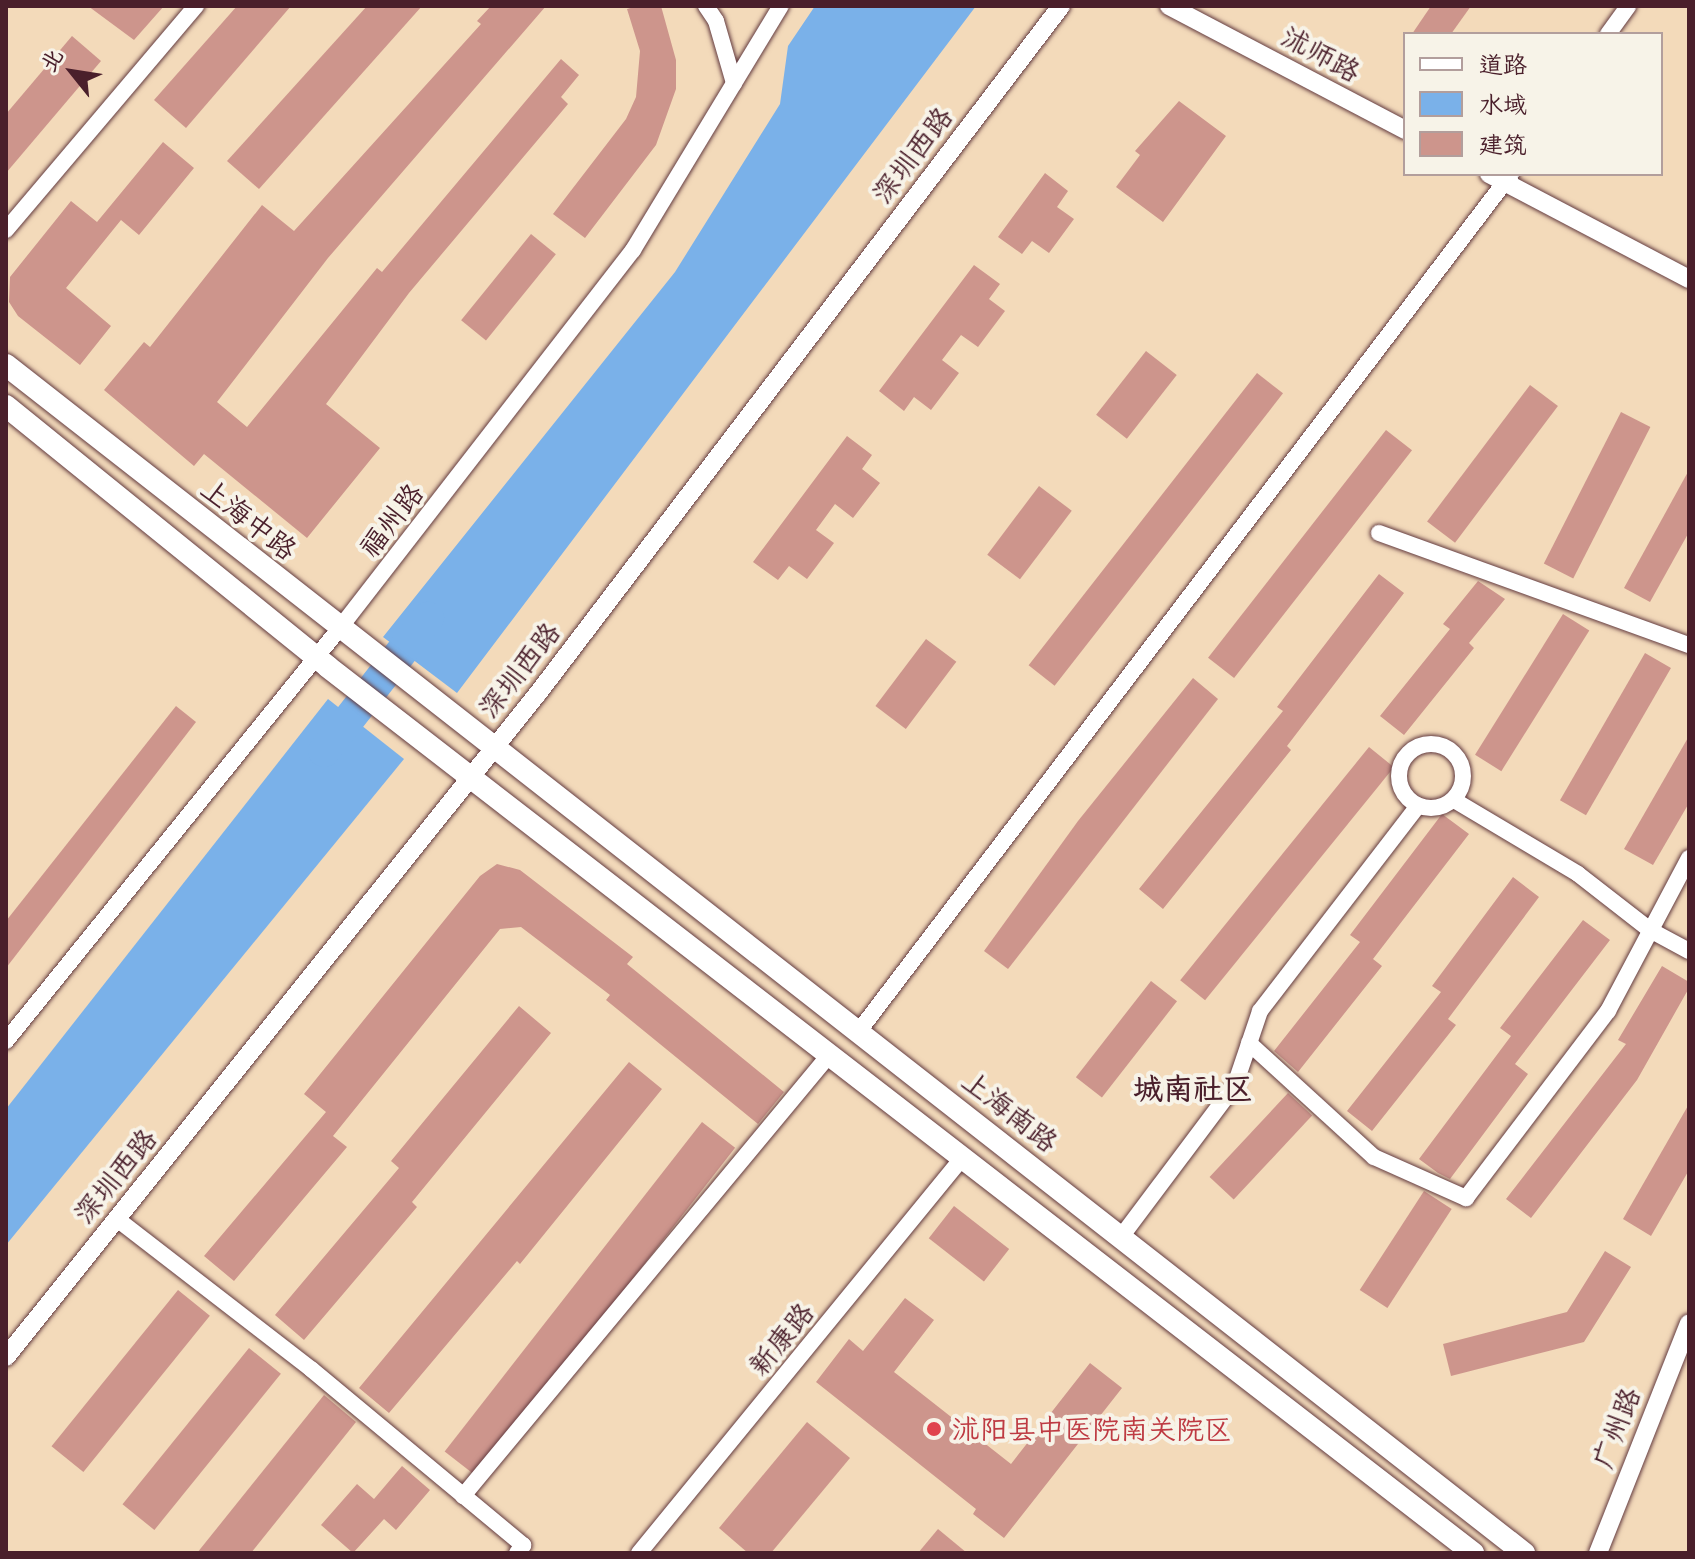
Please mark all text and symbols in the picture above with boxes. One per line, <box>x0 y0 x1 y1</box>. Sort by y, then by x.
street label: 沭师路 <box>1276 19 1366 89</box>
north arrow <box>32 32 112 112</box>
legend <box>1403 32 1663 176</box>
text: 北 <box>34 43 69 77</box>
text: 道路 <box>1479 49 1527 79</box>
text: 水域 <box>1479 89 1527 119</box>
street label: 深圳西路 <box>865 100 959 210</box>
text: 建筑 <box>1479 129 1527 159</box>
street label: 上海中路 <box>195 471 303 567</box>
street label: 福州路 <box>352 477 430 563</box>
street label: 深圳西路 <box>471 616 567 724</box>
street label: 上海南路 <box>956 1063 1064 1159</box>
district label: 城南社区 <box>1133 1070 1253 1106</box>
street label: 深圳西路 <box>67 1122 163 1230</box>
street label: 新康路 <box>742 1296 820 1382</box>
street label: 广州路 <box>1585 1383 1647 1473</box>
place label: 沭阳县中医院南关院区 <box>952 1412 1232 1446</box>
marker: 沭阳县中医院南关院区 <box>923 1418 945 1440</box>

